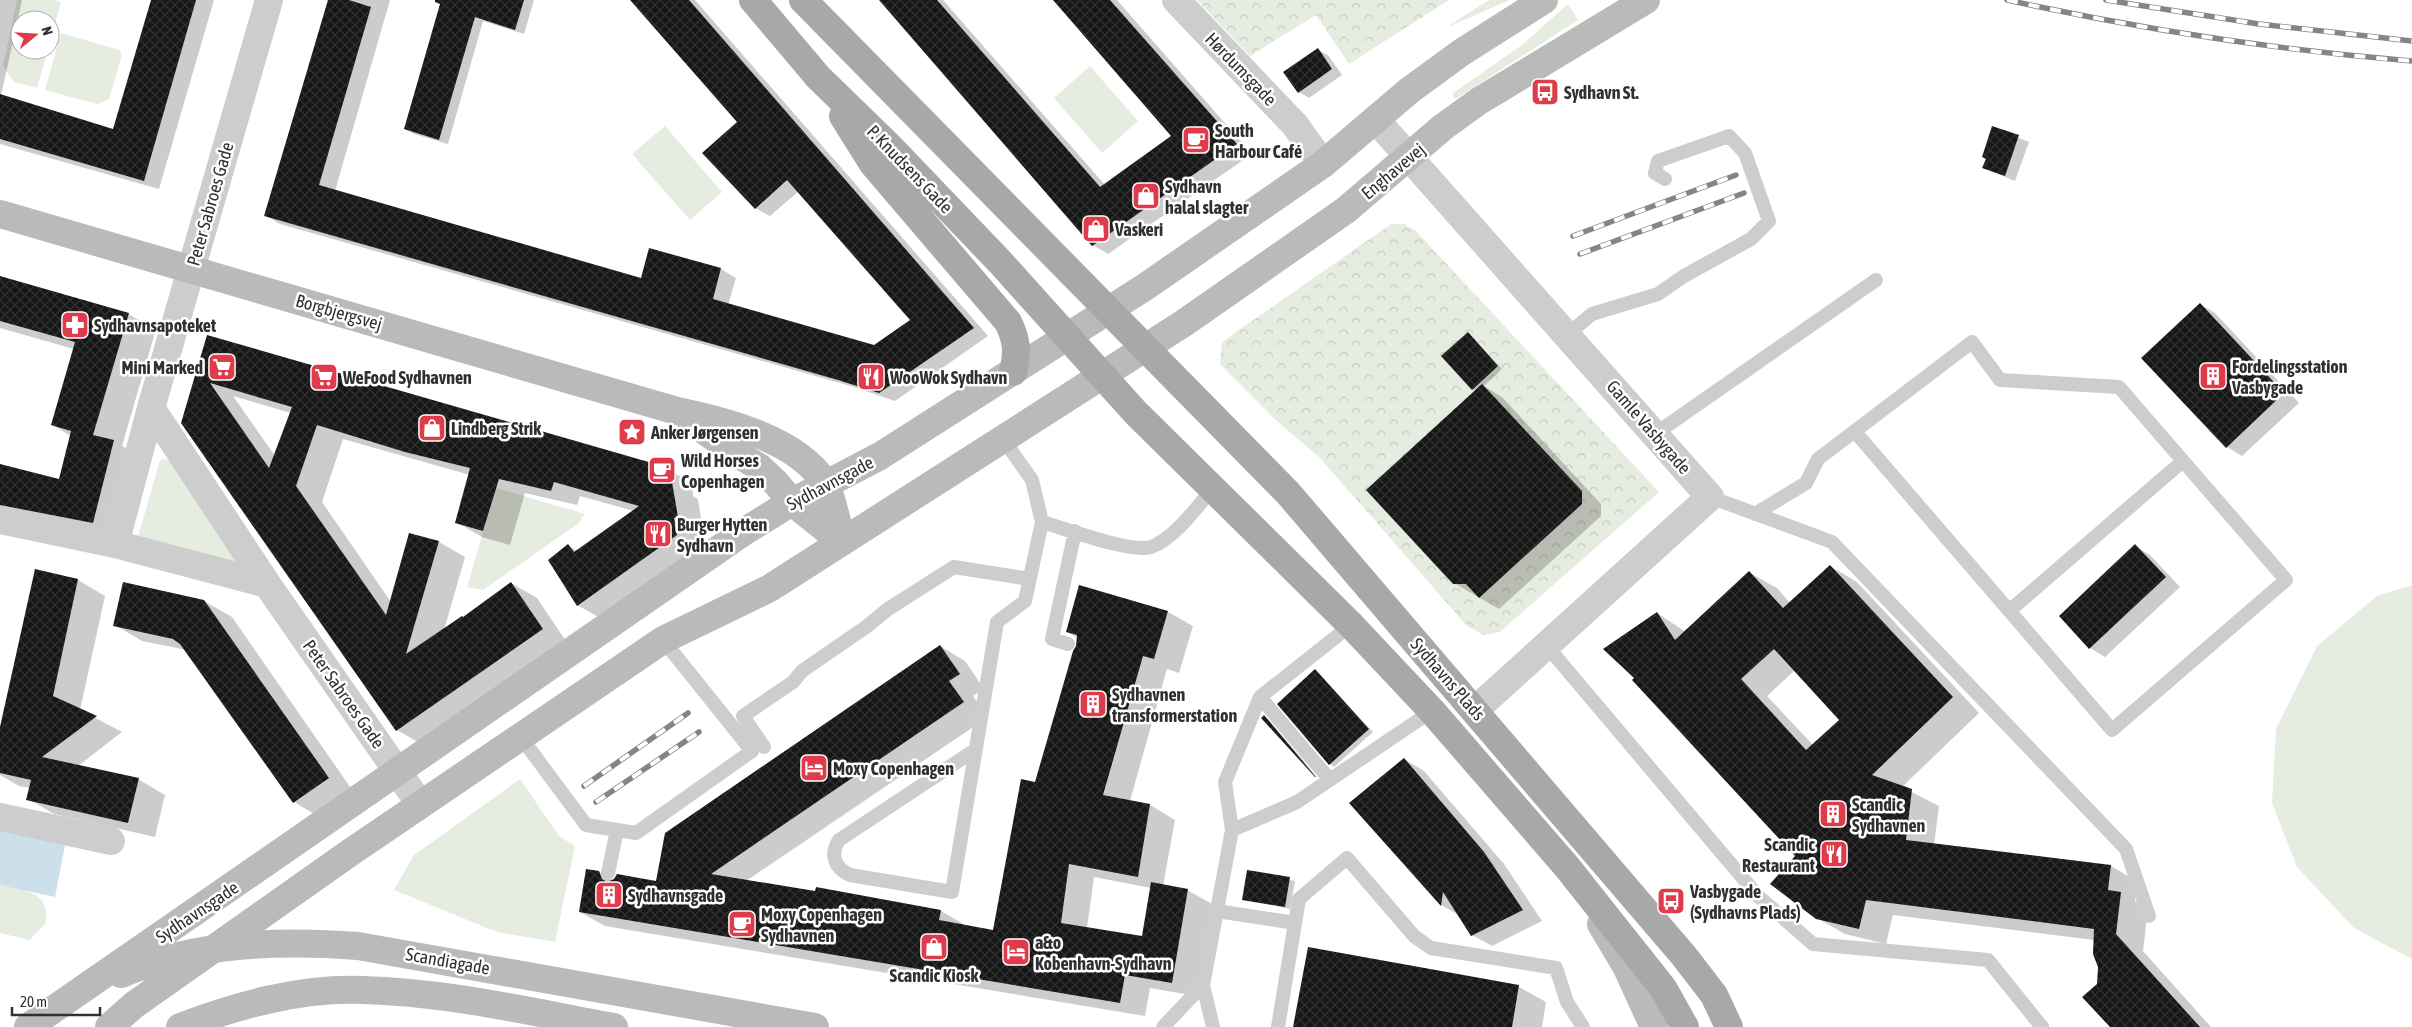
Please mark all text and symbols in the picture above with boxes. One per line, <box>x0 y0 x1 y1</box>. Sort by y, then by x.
north arrow <box>10 10 60 60</box>
text: N <box>38 25 56 37</box>
street label: Hørdumsgade <box>1201 28 1281 110</box>
bus stop icon: Sydhavn St. <box>1530 77 1560 107</box>
place label: Sydhavn St. <box>1564 82 1639 103</box>
place label: South Harbour Café <box>1215 120 1302 162</box>
street label: P. Knudsens Gade <box>863 121 957 217</box>
cafe icon: South Harbour Café <box>1181 125 1211 155</box>
street label: Enghavevej <box>1357 139 1429 203</box>
street label: Peter Sabroes Gade <box>182 140 238 268</box>
place label: Sydhavn halal slagter <box>1165 176 1249 218</box>
shop icon: Sydhavn halal slagter <box>1131 181 1161 211</box>
shop icon: Vaskeri <box>1081 214 1111 244</box>
place label: Vaskeri <box>1114 219 1163 240</box>
street label: Borgbjergsvej <box>293 290 385 334</box>
pharmacy icon: Sydhavnsapoteket <box>60 310 90 340</box>
place label: Sydhavnsapoteket <box>94 315 217 336</box>
supermarket icon: Mini Marked <box>207 352 237 382</box>
place label: Fordelingsstation Vasbygade <box>2231 356 2348 398</box>
place label: Mini Marked <box>122 357 203 378</box>
building icon: Fordelingsstation Vasbygade <box>2198 361 2228 391</box>
supermarket icon: WeFood Sydhavnen <box>309 362 339 392</box>
restaurant icon: WooWok Sydhavn <box>856 362 886 392</box>
place label: WeFood Sydhavnen <box>342 367 472 388</box>
place label: WooWok Sydhavn <box>889 367 1007 388</box>
street label: Gamle Vasbygade <box>1603 376 1695 478</box>
shop icon: Lindberg Strik <box>417 413 447 443</box>
place icon: Anker Jørgensen <box>617 417 647 447</box>
place label: Lindberg Strik <box>451 418 542 439</box>
place label: Anker Jørgensen <box>650 422 759 443</box>
place label: Wild Horses Copenhagen <box>680 450 765 492</box>
street label: Sydhavnsgade <box>783 451 877 515</box>
cafe icon: Wild Horses Copenhagen <box>647 455 677 485</box>
place label: Burger Hytten Sydhavn <box>677 514 768 556</box>
restaurant icon: Burger Hytten Sydhavn <box>643 519 673 549</box>
street label: Sydhavns Plads <box>1407 634 1489 724</box>
street label: Peter Sabroes Gade <box>299 636 389 752</box>
place label: Sydhavnen transformerstation <box>1111 684 1237 726</box>
building icon: Sydhavnen transformerstation <box>1078 689 1108 719</box>
hotel icon: Moxy Copenhagen <box>799 753 829 783</box>
place label: Moxy Copenhagen <box>833 758 954 779</box>
place label: Scandic Sydhavnen <box>1852 794 1926 836</box>
building icon: Scandic Sydhavnen <box>1818 799 1848 829</box>
place label: Scandic Restaurant <box>1742 834 1816 876</box>
restaurant icon: Scandic Restaurant <box>1819 839 1849 869</box>
street label: Sydhavnsgade <box>152 877 242 947</box>
building icon: Sydhavnsgade <box>594 880 624 910</box>
place label: Vasbygade (Sydhavns Plads) <box>1689 881 1801 923</box>
place label: Sydhavnsgade <box>628 885 723 906</box>
bus stop icon: Vasbygade (Sydhavns Plads) <box>1656 886 1686 916</box>
place label: Moxy Copenhagen Sydhavnen <box>761 904 882 946</box>
cafe icon: Moxy Copenhagen Sydhavnen <box>727 909 757 939</box>
shop icon: Scandic Kiosk <box>919 932 949 962</box>
place label: a&o Kobenhavn-Sydhavn <box>1035 932 1172 974</box>
hotel icon: a&o Kobenhavn-Sydhavn <box>1001 937 1031 967</box>
street label: Scandiagade <box>404 943 492 979</box>
place label: Scandic Kiosk <box>890 965 979 986</box>
scale bar <box>12 984 100 1016</box>
text: 20 m <box>20 993 47 1010</box>

